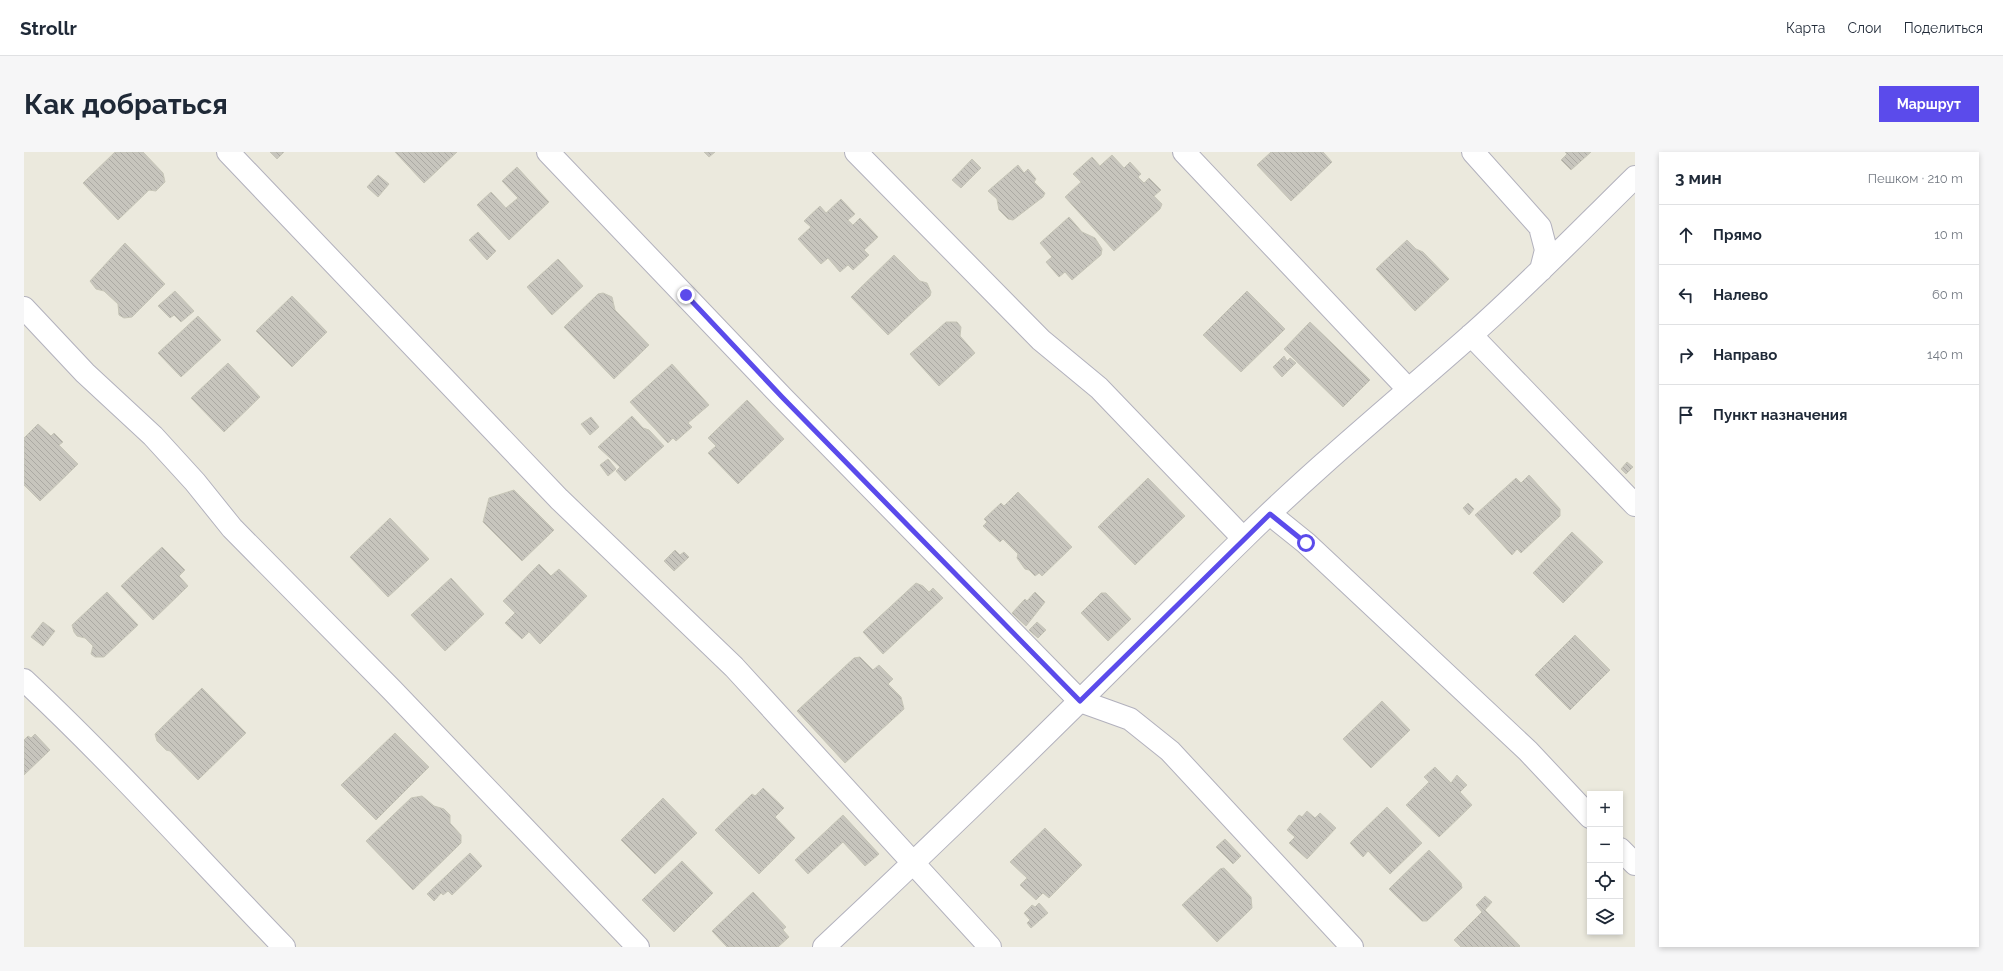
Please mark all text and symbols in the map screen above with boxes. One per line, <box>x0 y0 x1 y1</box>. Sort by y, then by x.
text: Strollr <box>20 17 77 39</box>
text: Карта <box>1786 20 1825 36</box>
text: Слои <box>1847 20 1882 36</box>
text: Поделиться <box>1904 20 1983 36</box>
button: Маршрут <box>1879 86 1979 122</box>
text: Как добраться <box>24 88 228 121</box>
text: 3 мин <box>1675 168 1722 188</box>
text: Пешком · 210 m <box>1868 171 1963 186</box>
icon: ahead <box>1675 224 1697 246</box>
text: Прямо <box>1713 226 1762 244</box>
text: 10 m <box>1934 227 1963 242</box>
icon: left <box>1675 284 1697 306</box>
route end <box>677 286 695 304</box>
text: Налево <box>1713 286 1768 304</box>
text: 60 m <box>1932 287 1963 302</box>
icon: right <box>1675 344 1697 366</box>
text: Направо <box>1713 346 1777 364</box>
text: 140 m <box>1927 347 1963 362</box>
icon: arrive <box>1675 404 1697 426</box>
text: Пункт назначения <box>1713 406 1847 424</box>
route start <box>1297 534 1315 552</box>
map controls <box>1587 791 1623 935</box>
button: + <box>1587 791 1623 827</box>
button: − <box>1587 827 1623 863</box>
button: locate <box>1587 863 1623 899</box>
button: layers <box>1587 899 1623 935</box>

